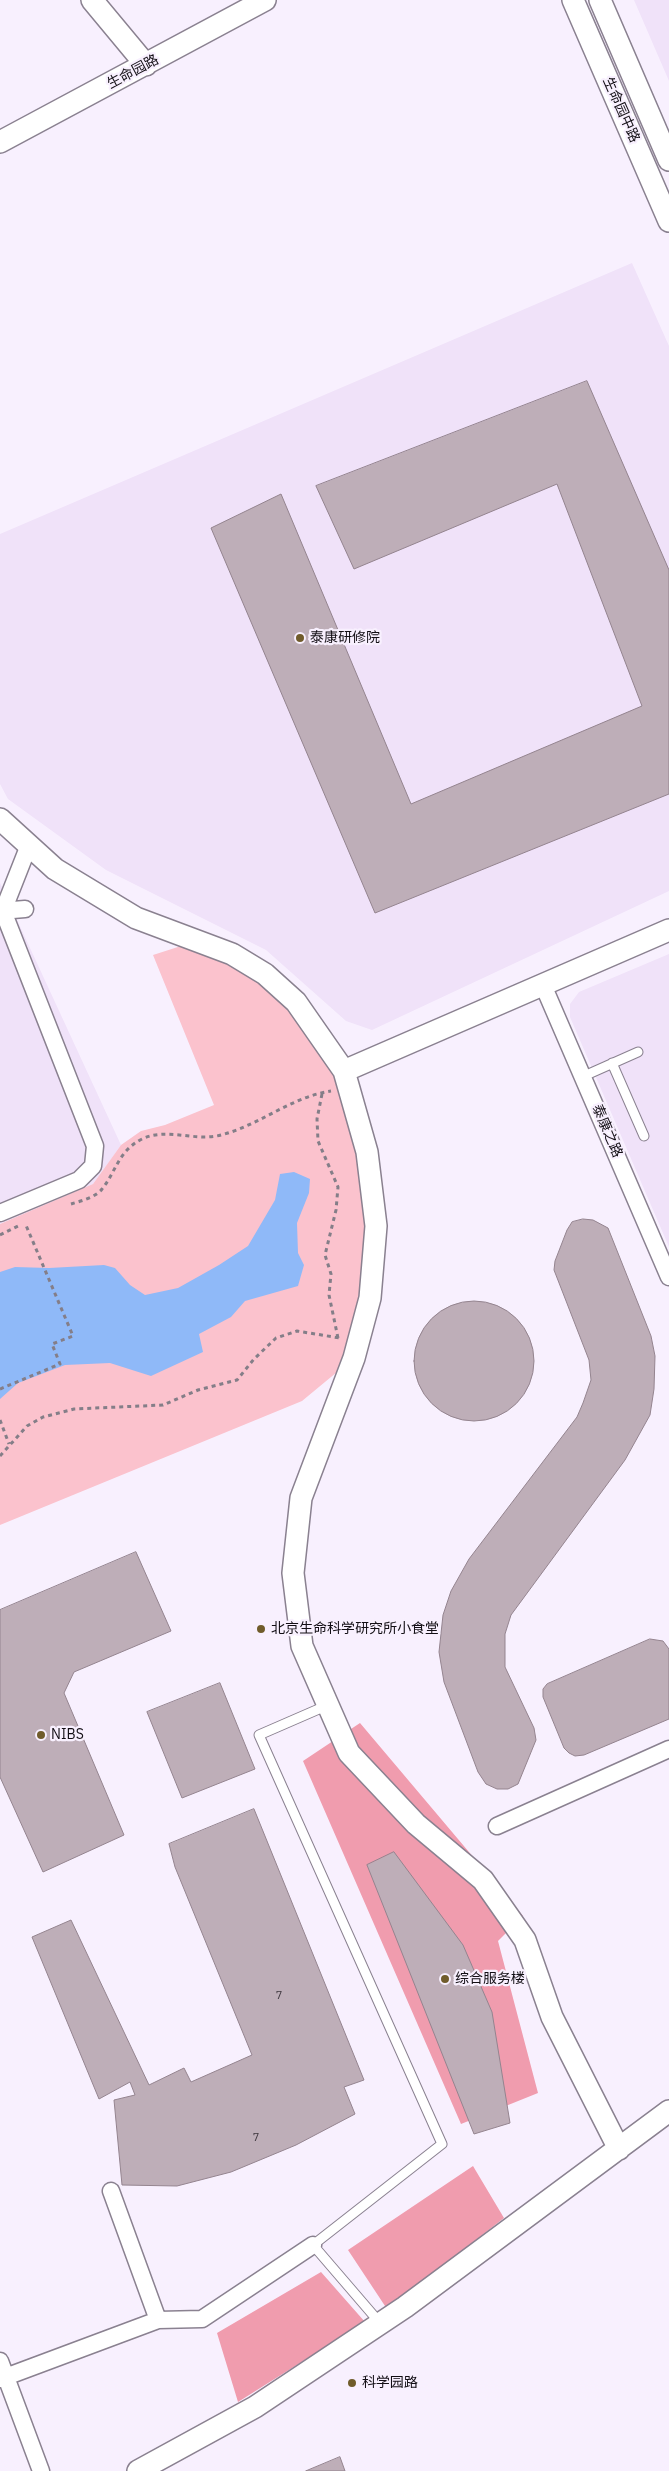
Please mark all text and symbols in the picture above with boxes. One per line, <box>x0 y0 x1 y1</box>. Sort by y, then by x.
street label: 生命园路 <box>104 51 162 93</box>
street label: 生命园中路 <box>599 75 643 145</box>
place label: 泰康研修院 <box>310 630 380 646</box>
marker: 泰康研修院 <box>294 632 306 644</box>
street label: 泰康之路 <box>588 1102 626 1160</box>
place label: 北京生命科学研究所小食堂 <box>271 1621 439 1637</box>
marker: 北京生命科学研究所小食堂 <box>255 1623 267 1635</box>
place label: NIBS <box>51 1727 84 1743</box>
marker: NIBS <box>35 1729 47 1741</box>
place label: 综合服务楼 <box>455 1971 525 1987</box>
marker: 综合服务楼 <box>439 1973 451 1985</box>
house number: 7 <box>276 1989 282 2003</box>
house number: 7 <box>253 2131 259 2145</box>
place label: 科学园路 <box>362 2375 418 2391</box>
marker: 科学园路 <box>346 2377 358 2389</box>

